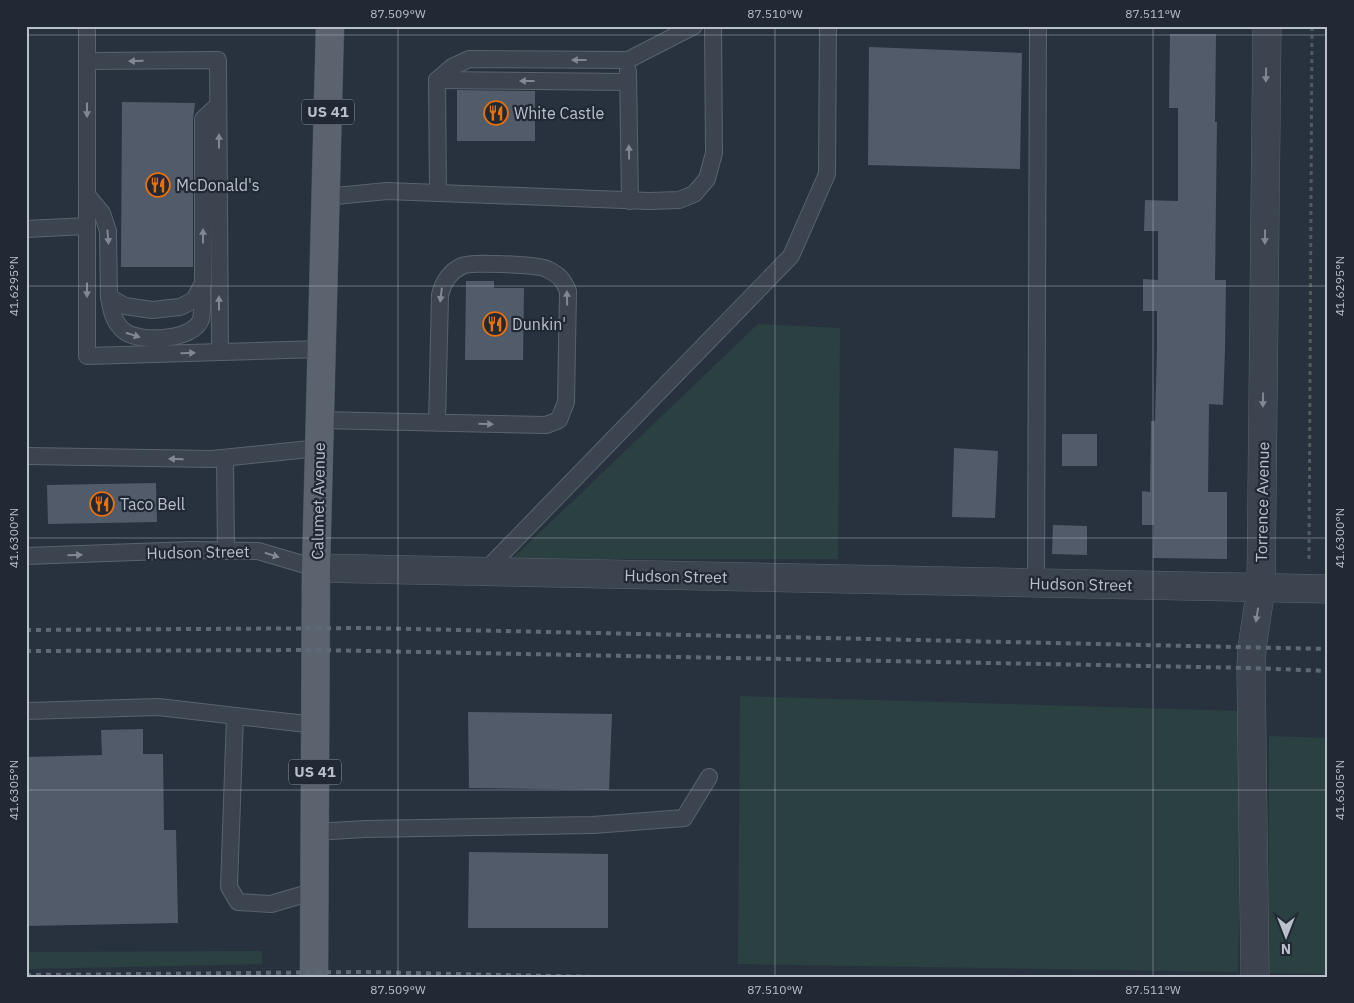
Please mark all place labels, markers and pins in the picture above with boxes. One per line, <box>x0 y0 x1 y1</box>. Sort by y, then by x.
restaurant icon: White Castle <box>483 100 509 126</box>
place label: White Castle <box>514 103 605 123</box>
restaurant icon: McDonald's <box>145 172 171 198</box>
place label: McDonald's <box>176 175 260 195</box>
restaurant icon: Dunkin' <box>482 311 508 337</box>
place label: Dunkin' <box>512 314 566 334</box>
restaurant icon: Taco Bell <box>89 491 115 517</box>
place label: Taco Bell <box>120 494 185 514</box>

